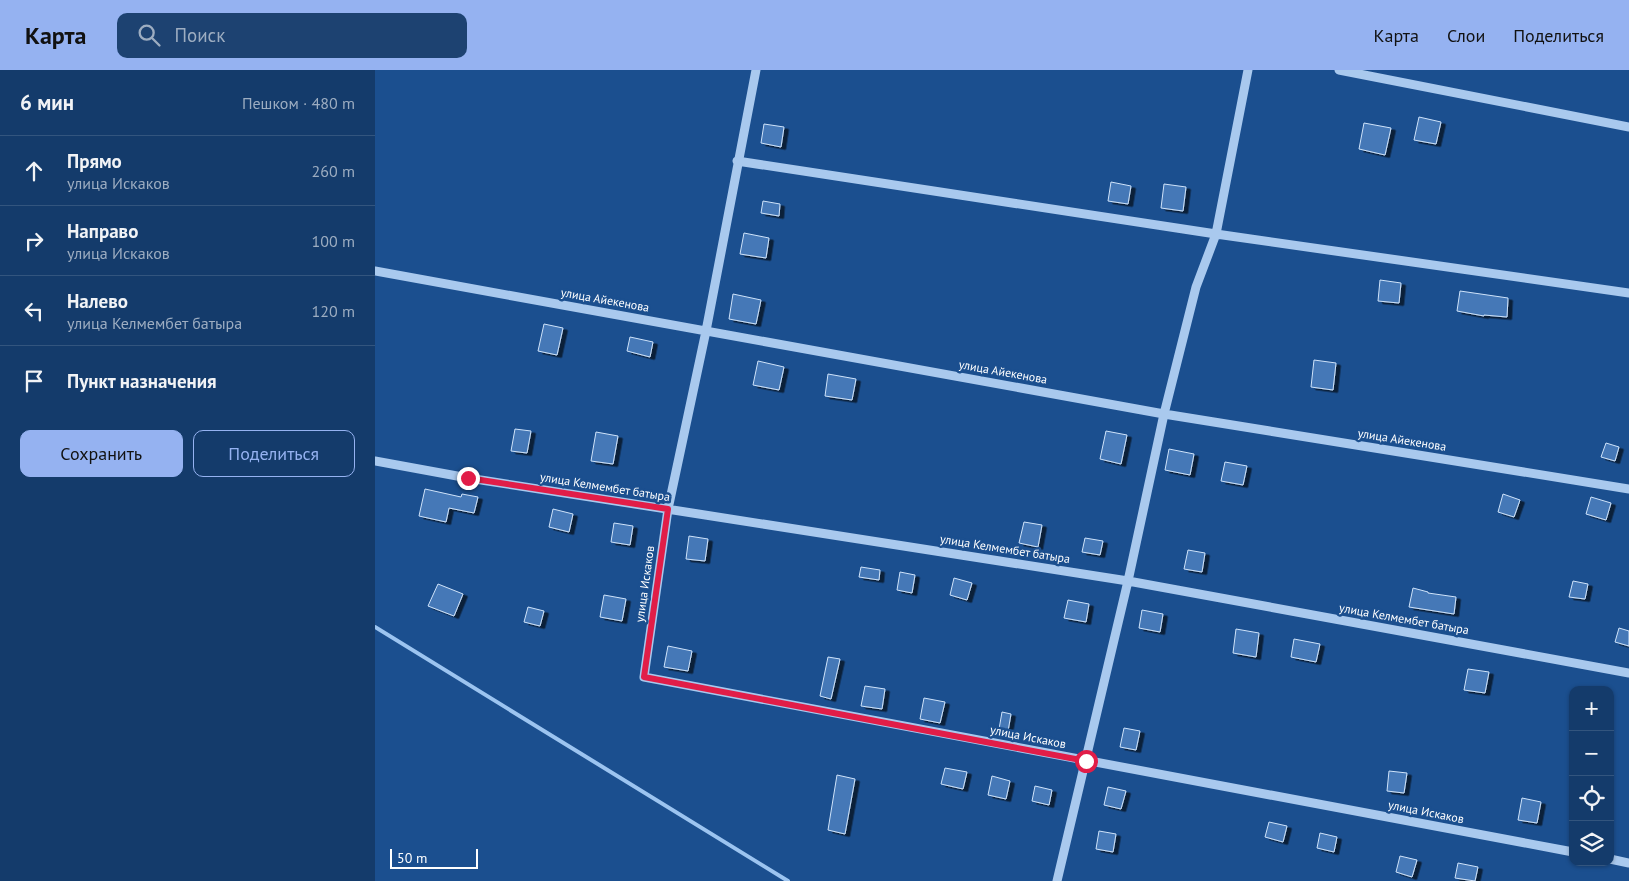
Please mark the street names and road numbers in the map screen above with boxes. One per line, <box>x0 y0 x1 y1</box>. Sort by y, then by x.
street label: улица Айекенова <box>560 284 651 315</box>
street label: улица Айекенова <box>958 356 1049 387</box>
street label: улица Айекенова <box>1357 425 1448 454</box>
street label: улица Келмембет батыра <box>539 469 671 504</box>
street label: улица Келмембет батыра <box>939 531 1071 566</box>
street label: улица Искаков <box>632 545 657 623</box>
street label: улица Келмембет батыра <box>1338 600 1470 637</box>
street label: улица Искаков <box>989 722 1067 751</box>
street label: улица Искаков <box>1387 797 1465 826</box>

